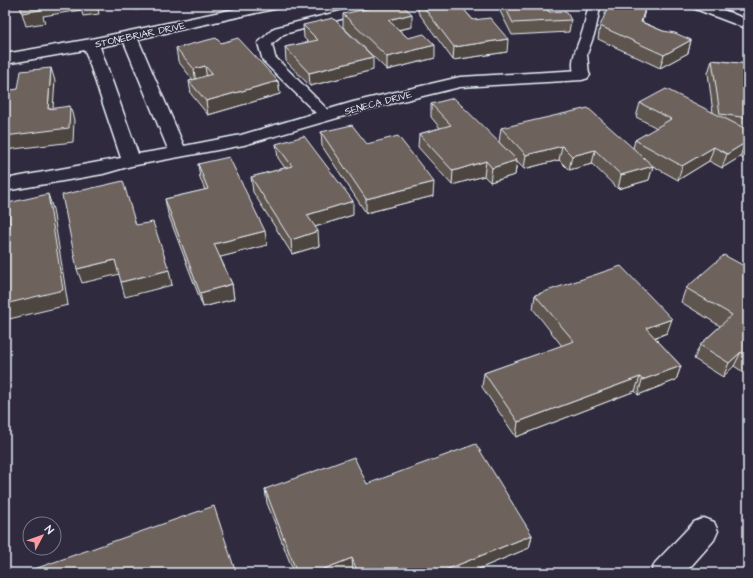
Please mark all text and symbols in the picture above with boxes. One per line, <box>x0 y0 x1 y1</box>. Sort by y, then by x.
street label: STONEBRIAR DRIVE <box>94 19 187 51</box>
street label: SENECA DRIVE <box>343 87 414 119</box>
north arrow <box>22 516 62 556</box>
text: N <box>41 522 57 537</box>

